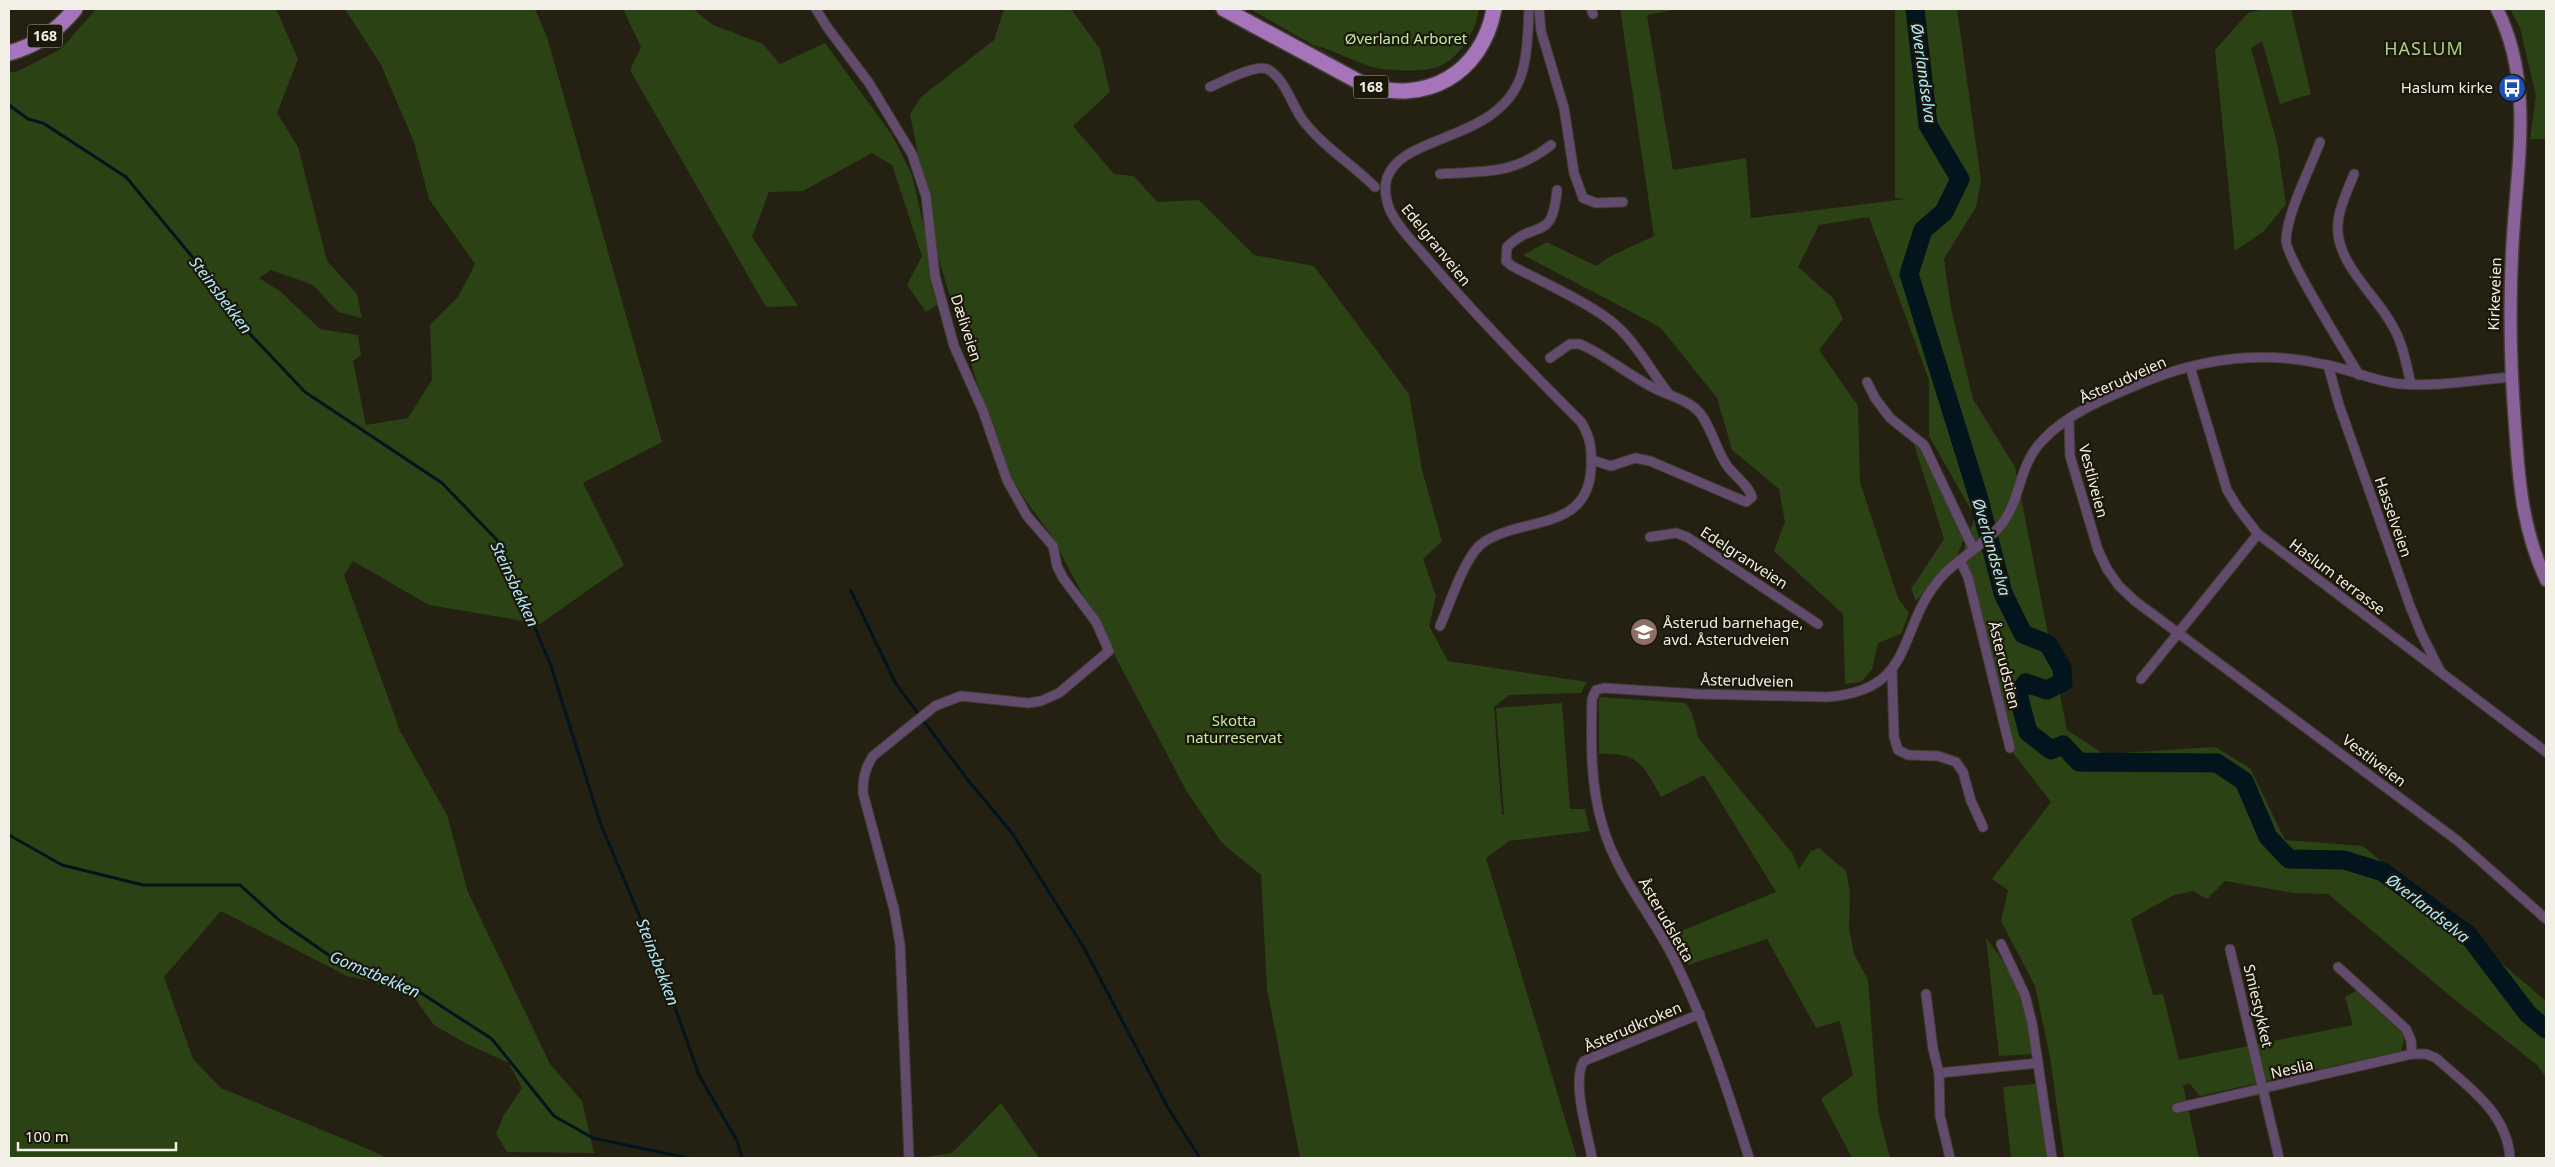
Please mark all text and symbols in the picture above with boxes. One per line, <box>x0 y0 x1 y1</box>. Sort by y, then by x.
water label: Øverlandselva <box>1906 22 1942 124</box>
road number: 168 <box>28 24 62 48</box>
park label: Øverland Arboret <box>1345 28 1468 48</box>
district label: HASLUM <box>2384 36 2464 60</box>
bus stop icon: Haslum kirke <box>2497 73 2527 103</box>
road number: 168 <box>1354 75 1388 98</box>
place label: Haslum kirke <box>2401 77 2493 97</box>
street label: Edelgranveien <box>1397 199 1476 290</box>
water label: Steinsbekken <box>185 252 257 338</box>
street label: Kirkeveien <box>2483 257 2505 331</box>
street label: Dæliveien <box>947 292 987 364</box>
street label: Åsterudveien <box>2076 351 2169 407</box>
street label: Vestliveien <box>2075 442 2113 520</box>
street label: Hasselveien <box>2371 474 2417 560</box>
water label: Øverlandselva <box>1968 496 2016 598</box>
street label: Edelgranveien <box>1697 521 1792 593</box>
street label: Haslum terrasse <box>2286 534 2390 619</box>
water label: Steinsbekken <box>486 538 544 630</box>
place label: Åsterud barnehage, avd. Åsterudveien <box>1663 612 1803 649</box>
school or university icon: Åsterud barnehage, avd. Åsterudveien <box>1629 617 1659 647</box>
street label: Åsterudstien <box>1984 619 2026 711</box>
street label: Åsterudveien <box>1700 669 1794 691</box>
park label: Skotta naturreservat <box>1186 710 1283 747</box>
street label: Vestliveien <box>2339 730 2411 791</box>
water label: Øverlandselva <box>2382 868 2474 948</box>
street label: Åsterudsletta <box>1635 874 1699 965</box>
water label: Steinsbekken <box>631 915 685 1009</box>
water label: Gomstbekken <box>326 945 424 1003</box>
street label: Smiestykket <box>2240 962 2278 1050</box>
street label: Åsterudkroken <box>1581 997 1684 1056</box>
street label: Neslia <box>2268 1053 2315 1083</box>
scale bar <box>18 1120 175 1152</box>
text: 100 m <box>25 1126 69 1146</box>

